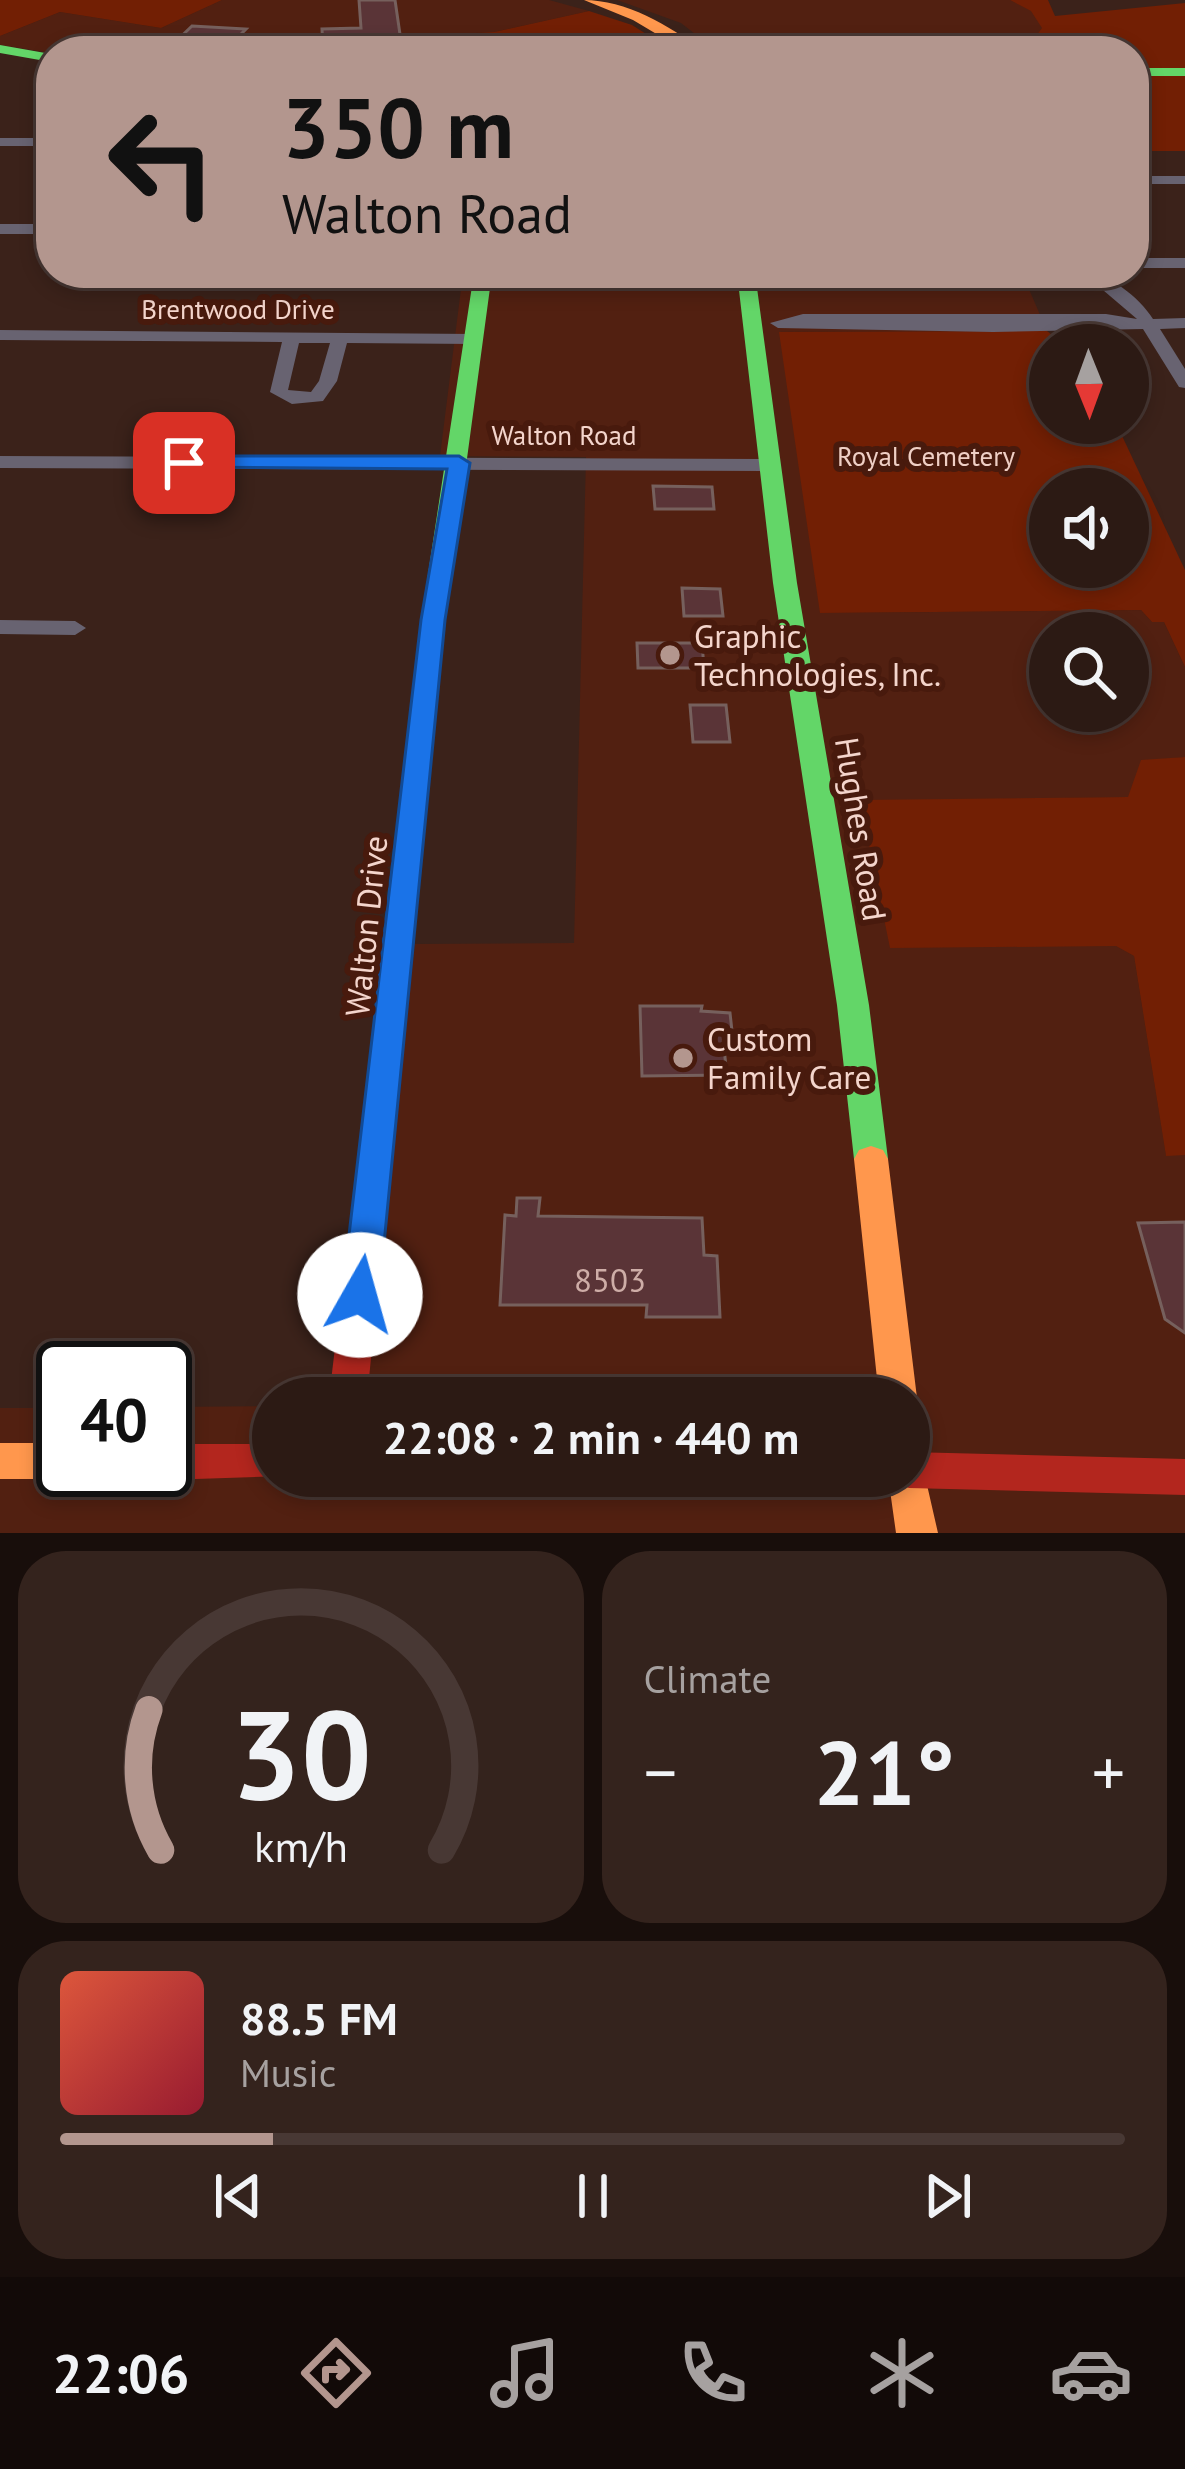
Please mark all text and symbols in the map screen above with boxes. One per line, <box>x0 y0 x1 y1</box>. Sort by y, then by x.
text: 350 m <box>282 72 514 181</box>
icon: left <box>84 84 240 240</box>
text: Walton Road <box>282 178 572 248</box>
street label: Brentwood Drive <box>141 292 335 326</box>
north arrow <box>1029 324 1149 444</box>
map controls <box>1029 324 1149 732</box>
pin <box>133 412 235 514</box>
street label: Walton Road <box>492 418 637 452</box>
icon: arrive <box>151 430 217 496</box>
park label: Royal Cemetery <box>837 439 1015 473</box>
button: sound <box>1029 468 1149 588</box>
button: search <box>1029 612 1149 732</box>
place label: Graphic Technologies, Inc. <box>694 614 941 695</box>
marker: Graphic Technologies, Inc. <box>657 642 683 668</box>
street label: Hughes Road <box>826 734 897 924</box>
street label: Walton Drive <box>335 834 396 1018</box>
place label: Custom Family Care <box>707 1017 871 1098</box>
marker: Custom Family Care <box>670 1045 696 1071</box>
position arrow <box>297 1232 423 1358</box>
house number: 8503 <box>574 1258 646 1301</box>
speed limit sign: 40 <box>36 1341 192 1497</box>
text: 22:08 · 2 min · 440 m <box>383 1408 799 1466</box>
text: Climate <box>644 1653 771 1704</box>
text: 30 <box>230 1672 372 1833</box>
text: 21° <box>814 1713 955 1830</box>
text: − <box>644 1729 677 1814</box>
text: + <box>1092 1729 1125 1814</box>
text: km/h <box>254 1818 348 1874</box>
text: 88.5 FM <box>240 1989 398 2047</box>
text: Music <box>240 2047 336 2098</box>
icon: previous <box>205 2163 271 2229</box>
icon: pause <box>560 2163 626 2229</box>
icon: next <box>915 2163 981 2229</box>
icon: directions <box>294 2331 378 2415</box>
icon: music <box>483 2331 567 2415</box>
icon: phone <box>671 2331 755 2415</box>
icon: climate <box>860 2331 944 2415</box>
icon: car <box>1049 2331 1133 2415</box>
text: 22:06 <box>52 2338 189 2408</box>

